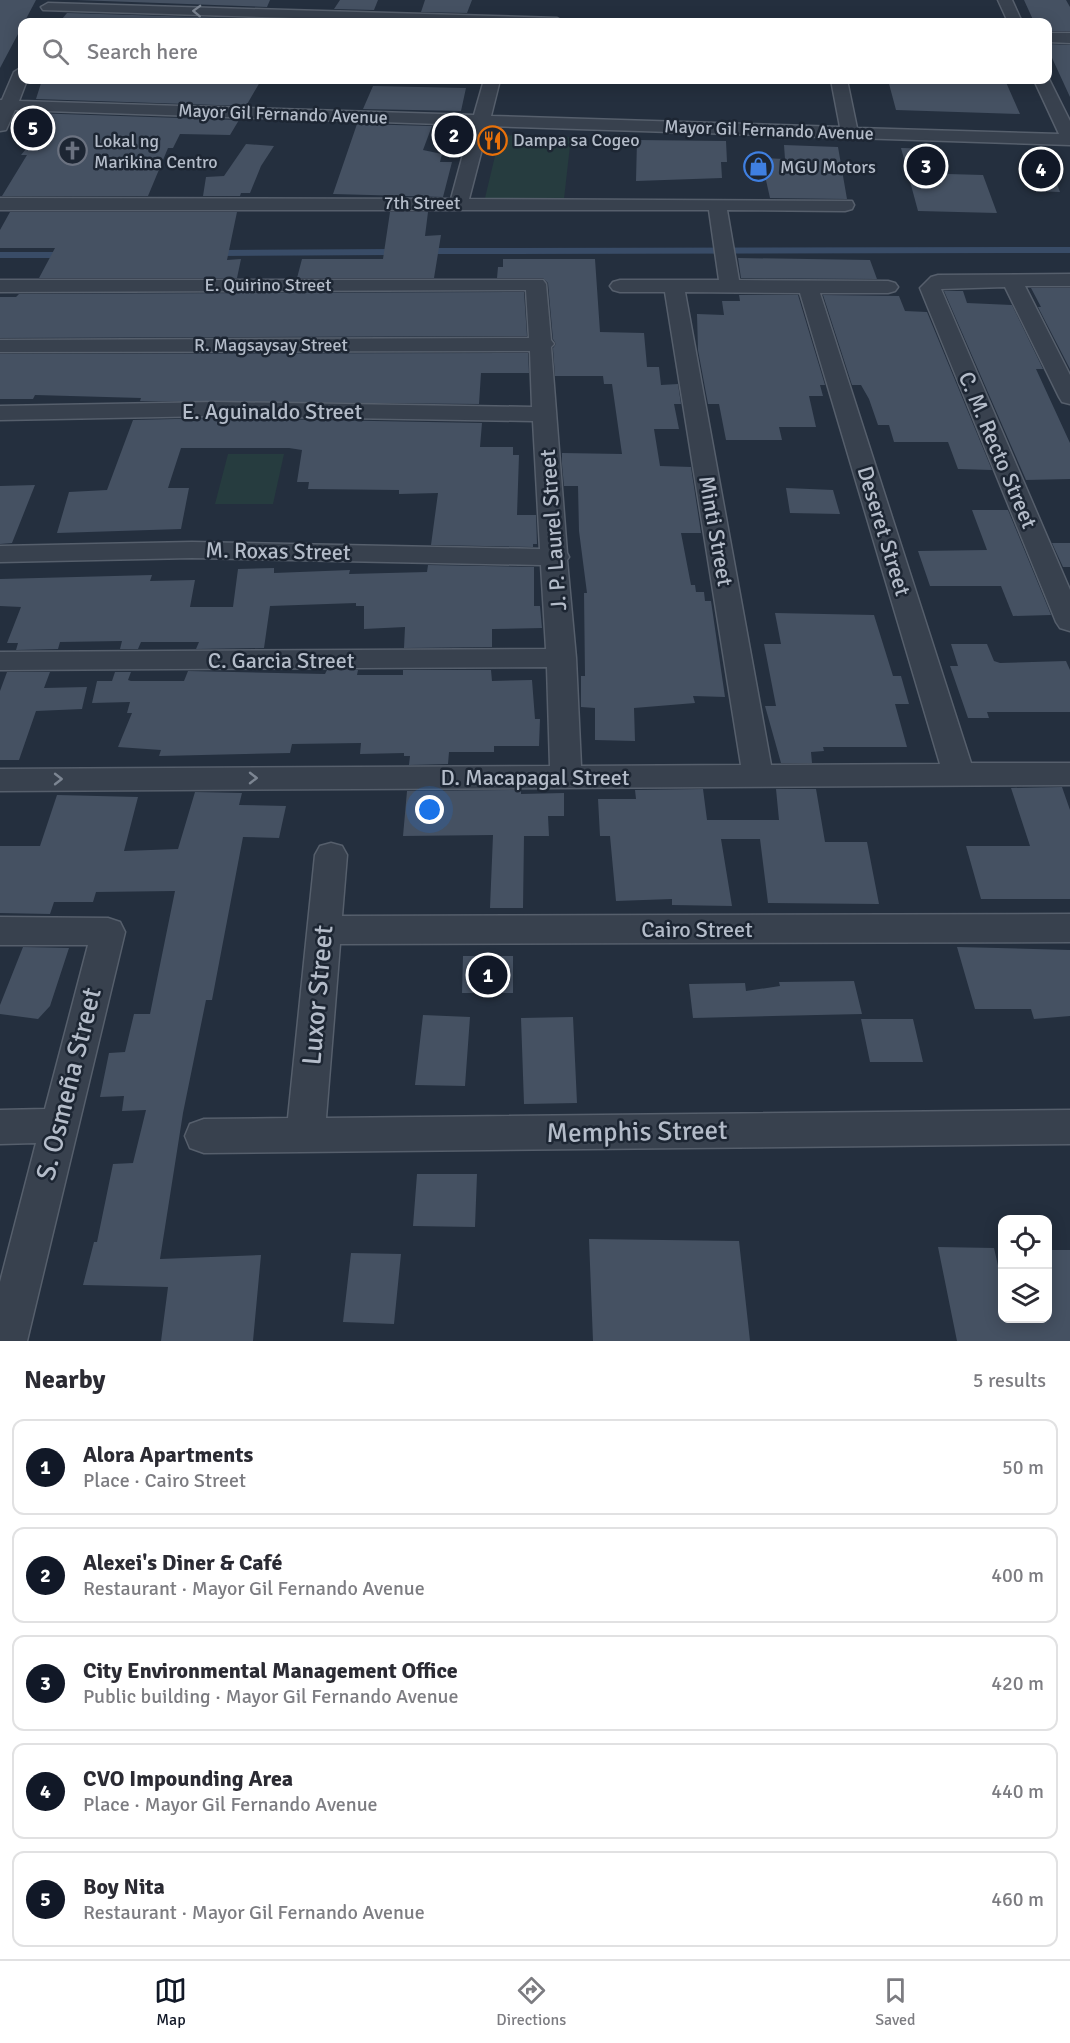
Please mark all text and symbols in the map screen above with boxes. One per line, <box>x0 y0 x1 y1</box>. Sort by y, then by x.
one-way arrow <box>193 5 202 17</box>
search box <box>18 18 1052 84</box>
icon: search <box>39 35 72 68</box>
text: Search here <box>87 38 198 65</box>
street label: Mayor Gil Fernando Avenue <box>178 99 388 129</box>
pin: 5 <box>14 106 52 150</box>
pin: 2 <box>434 112 474 158</box>
street label: Mayor Gil Fernando Avenue <box>664 115 874 145</box>
restaurant icon: Dampa sa Cogeo <box>476 124 508 156</box>
place label: Dampa sa Cogeo <box>513 129 640 151</box>
place label: Lokal ng Marikina Centro <box>94 130 218 173</box>
church icon: Lokal ng Marikina Centro <box>57 135 89 167</box>
pin: 3 <box>906 144 946 188</box>
pin: 4 <box>1022 146 1060 192</box>
shop icon: MGU Motors <box>743 151 775 183</box>
place label: MGU Motors <box>780 156 876 178</box>
street label: 7th Street <box>384 192 460 214</box>
street label: E. Quirino Street <box>204 274 332 296</box>
street label: R. Magsaysay Street <box>194 334 348 356</box>
street label: C. M. Recto Street <box>953 368 1043 533</box>
street label: E. Aguinaldo Street <box>182 398 363 425</box>
street label: J. P. Laurel Street <box>534 448 572 612</box>
street label: Deseret Street <box>851 463 917 600</box>
street label: Minti Street <box>693 474 739 589</box>
street label: M. Roxas Street <box>205 536 351 566</box>
street label: C. Garcia Street <box>208 647 355 674</box>
street label: D. Macapagal Street <box>441 764 630 791</box>
one-way arrow <box>249 772 258 784</box>
one-way arrow <box>54 773 63 785</box>
your location <box>415 795 444 824</box>
street label: Cairo Street <box>641 916 753 943</box>
street label: Luxor Street <box>295 924 341 1066</box>
pin: 1 <box>468 952 508 998</box>
street label: S. Osmeña Street <box>29 984 109 1184</box>
street label: Memphis Street <box>546 1114 728 1150</box>
map controls <box>998 1215 1052 1323</box>
button: locate <box>998 1215 1052 1269</box>
button: layers <box>998 1269 1052 1323</box>
text: Nearby <box>24 1364 105 1396</box>
text: 5 results <box>973 1368 1046 1393</box>
text: Alora Apartments <box>83 1441 253 1468</box>
text: 1 <box>40 1455 51 1480</box>
text: 50 m <box>1002 1455 1044 1480</box>
text: Place · Cairo Street <box>83 1468 246 1493</box>
text: Alexei's Diner & Café <box>83 1549 282 1576</box>
text: 2 <box>40 1563 51 1588</box>
text: 400 m <box>991 1563 1044 1588</box>
text: Restaurant · Mayor Gil Fernando Avenue <box>83 1576 425 1601</box>
text: City Environmental Management Office <box>83 1657 458 1684</box>
text: 3 <box>40 1671 51 1696</box>
text: 420 m <box>991 1671 1044 1696</box>
text: Public building · Mayor Gil Fernando Avenue <box>83 1684 459 1709</box>
text: CVO Impounding Area <box>83 1765 293 1792</box>
text: 4 <box>40 1779 51 1804</box>
text: 440 m <box>991 1779 1044 1804</box>
text: Place · Mayor Gil Fernando Avenue <box>83 1792 378 1817</box>
text: Boy Nita <box>83 1873 165 1900</box>
text: 5 <box>40 1887 51 1912</box>
text: 460 m <box>991 1887 1044 1912</box>
text: Restaurant · Mayor Gil Fernando Avenue <box>83 1900 425 1925</box>
tab: Map <box>154 1974 187 2030</box>
tab: Directions <box>496 1974 566 2030</box>
tab: Saved <box>875 1974 916 2030</box>

